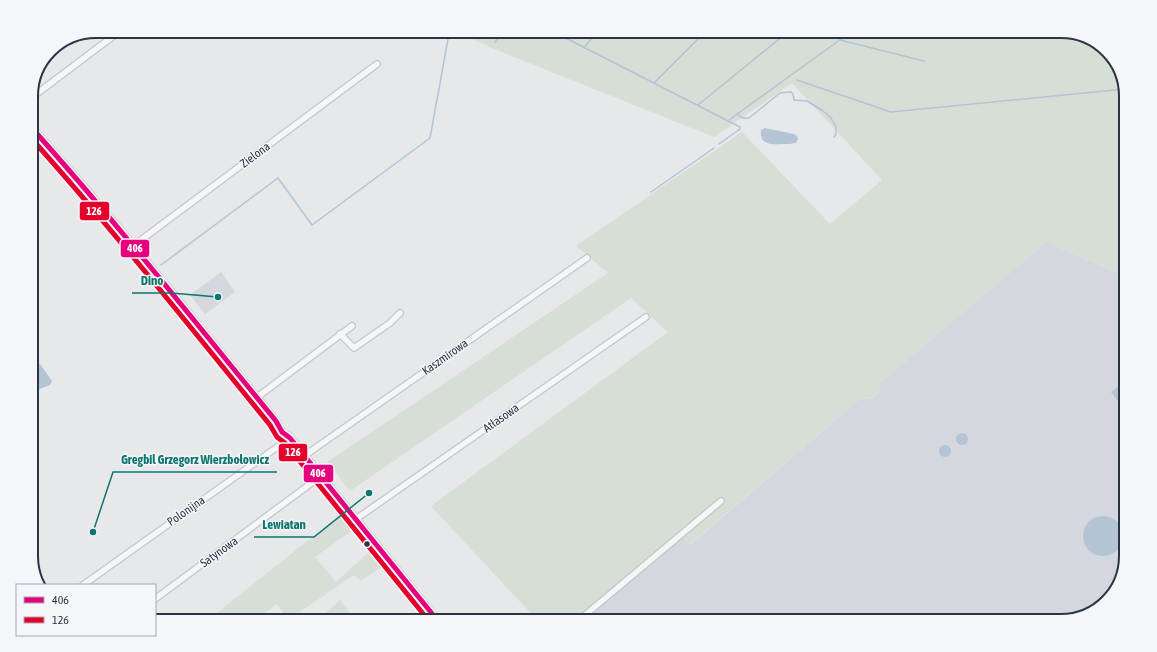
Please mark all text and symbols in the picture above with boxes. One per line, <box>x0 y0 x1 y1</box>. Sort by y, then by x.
street label: Zielona <box>237 139 273 171</box>
line badge: 126 <box>79 201 110 221</box>
text: 126 <box>86 205 102 217</box>
line badge: 406 <box>120 239 150 258</box>
text: 406 <box>126 242 143 254</box>
callout: Dino <box>132 268 171 293</box>
text: Dino <box>141 273 163 288</box>
street label: Kaszmirowa <box>419 336 471 378</box>
street label: Atłasowa <box>480 401 522 435</box>
line badge: 126 <box>278 443 308 462</box>
text: 126 <box>285 446 301 458</box>
callout: Gregbil Grzegorz Wierzbołowicz <box>113 447 277 472</box>
text: Gregbil Grzegorz Wierzbołowicz <box>121 452 269 467</box>
line badge: 406 <box>303 464 334 483</box>
text: 406 <box>309 467 326 479</box>
street label: Polonijna <box>164 493 208 529</box>
callout: Lewiatan <box>254 512 314 537</box>
text: Lewiatan <box>262 517 306 532</box>
street label: Satynowa <box>197 534 241 570</box>
unlabelled marker <box>362 539 372 549</box>
legend <box>16 584 156 636</box>
text: 406 <box>52 593 69 607</box>
text: 126 <box>52 613 69 627</box>

